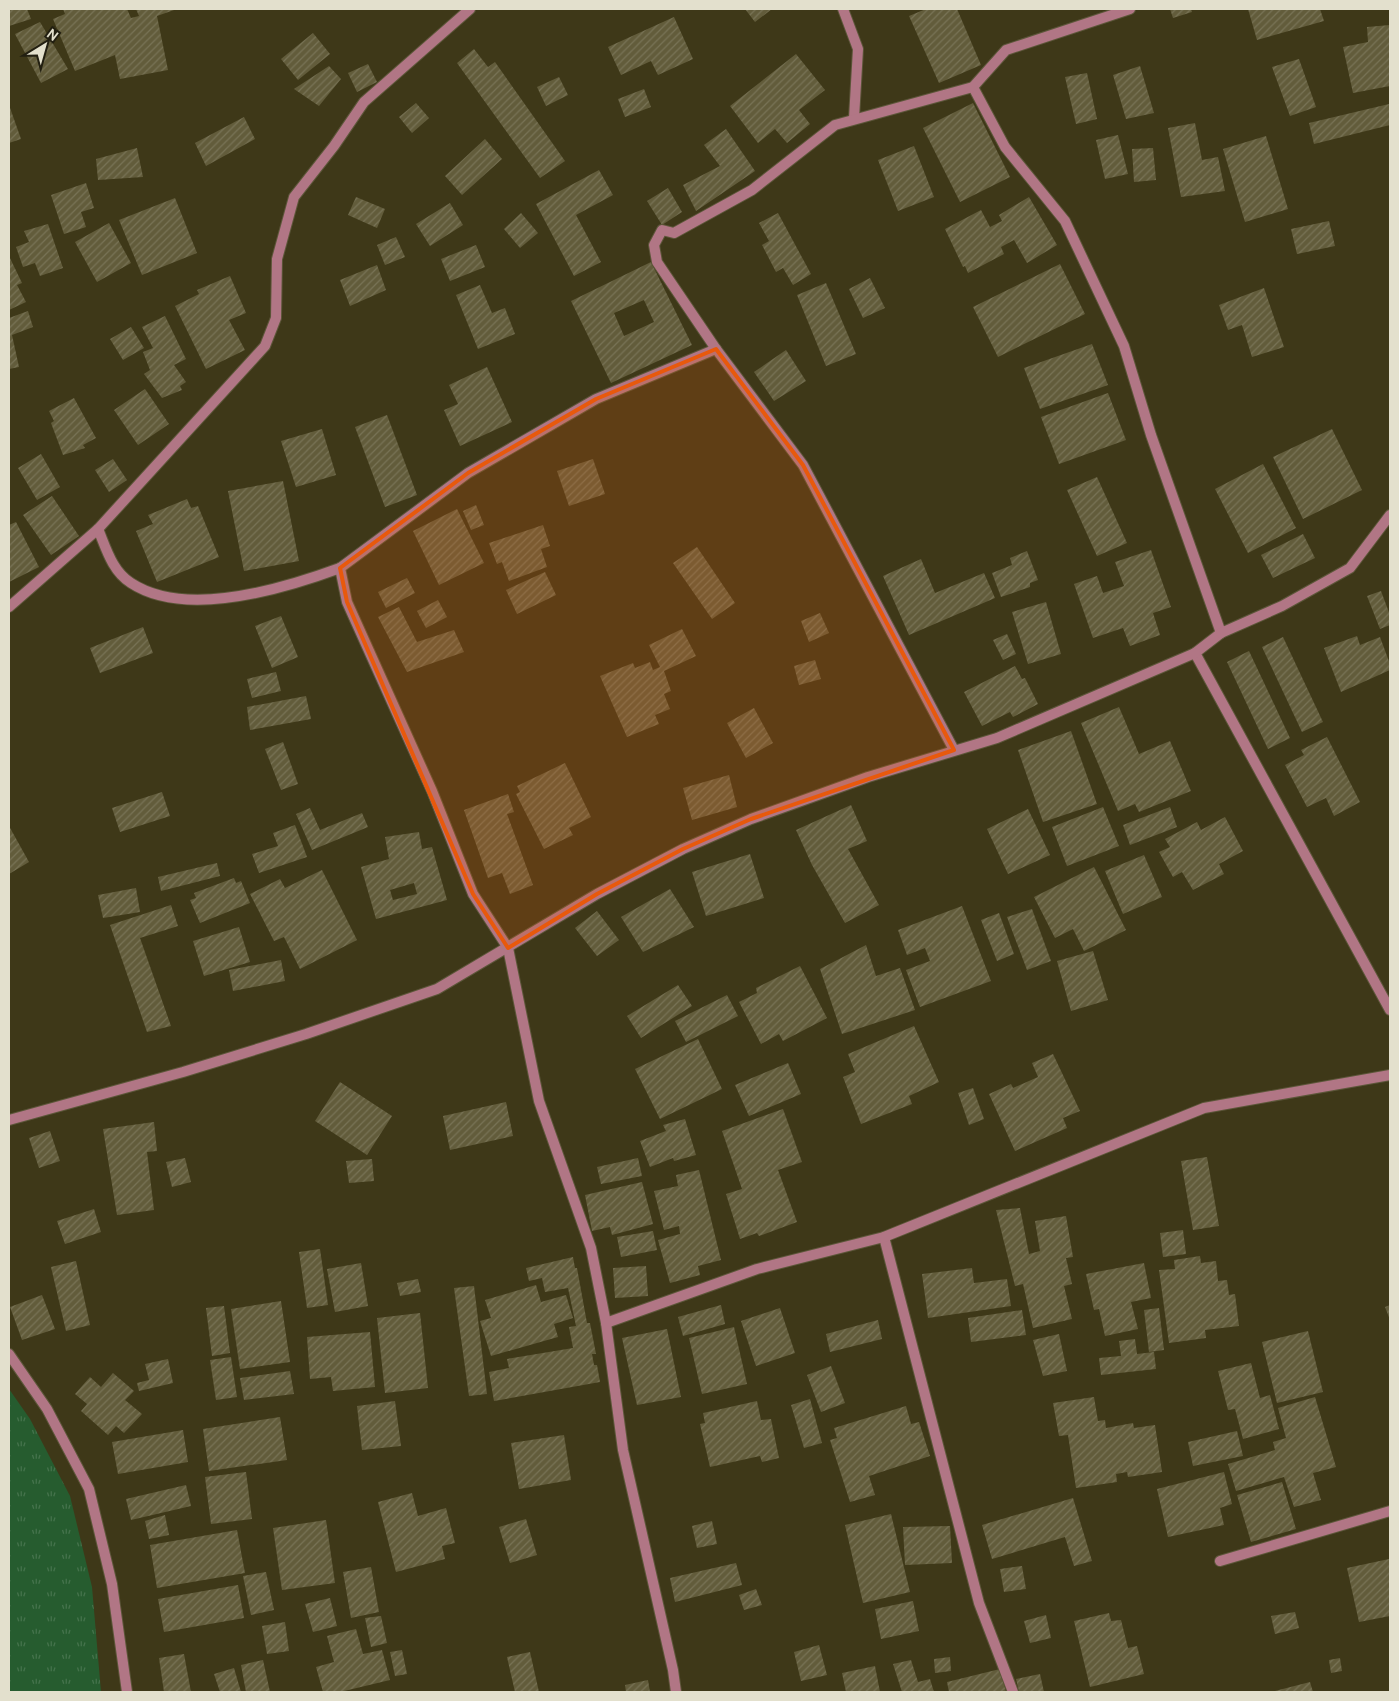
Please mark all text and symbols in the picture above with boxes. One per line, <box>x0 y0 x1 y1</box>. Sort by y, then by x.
north arrow <box>20 20 70 70</box>
text: N <box>43 24 62 45</box>

